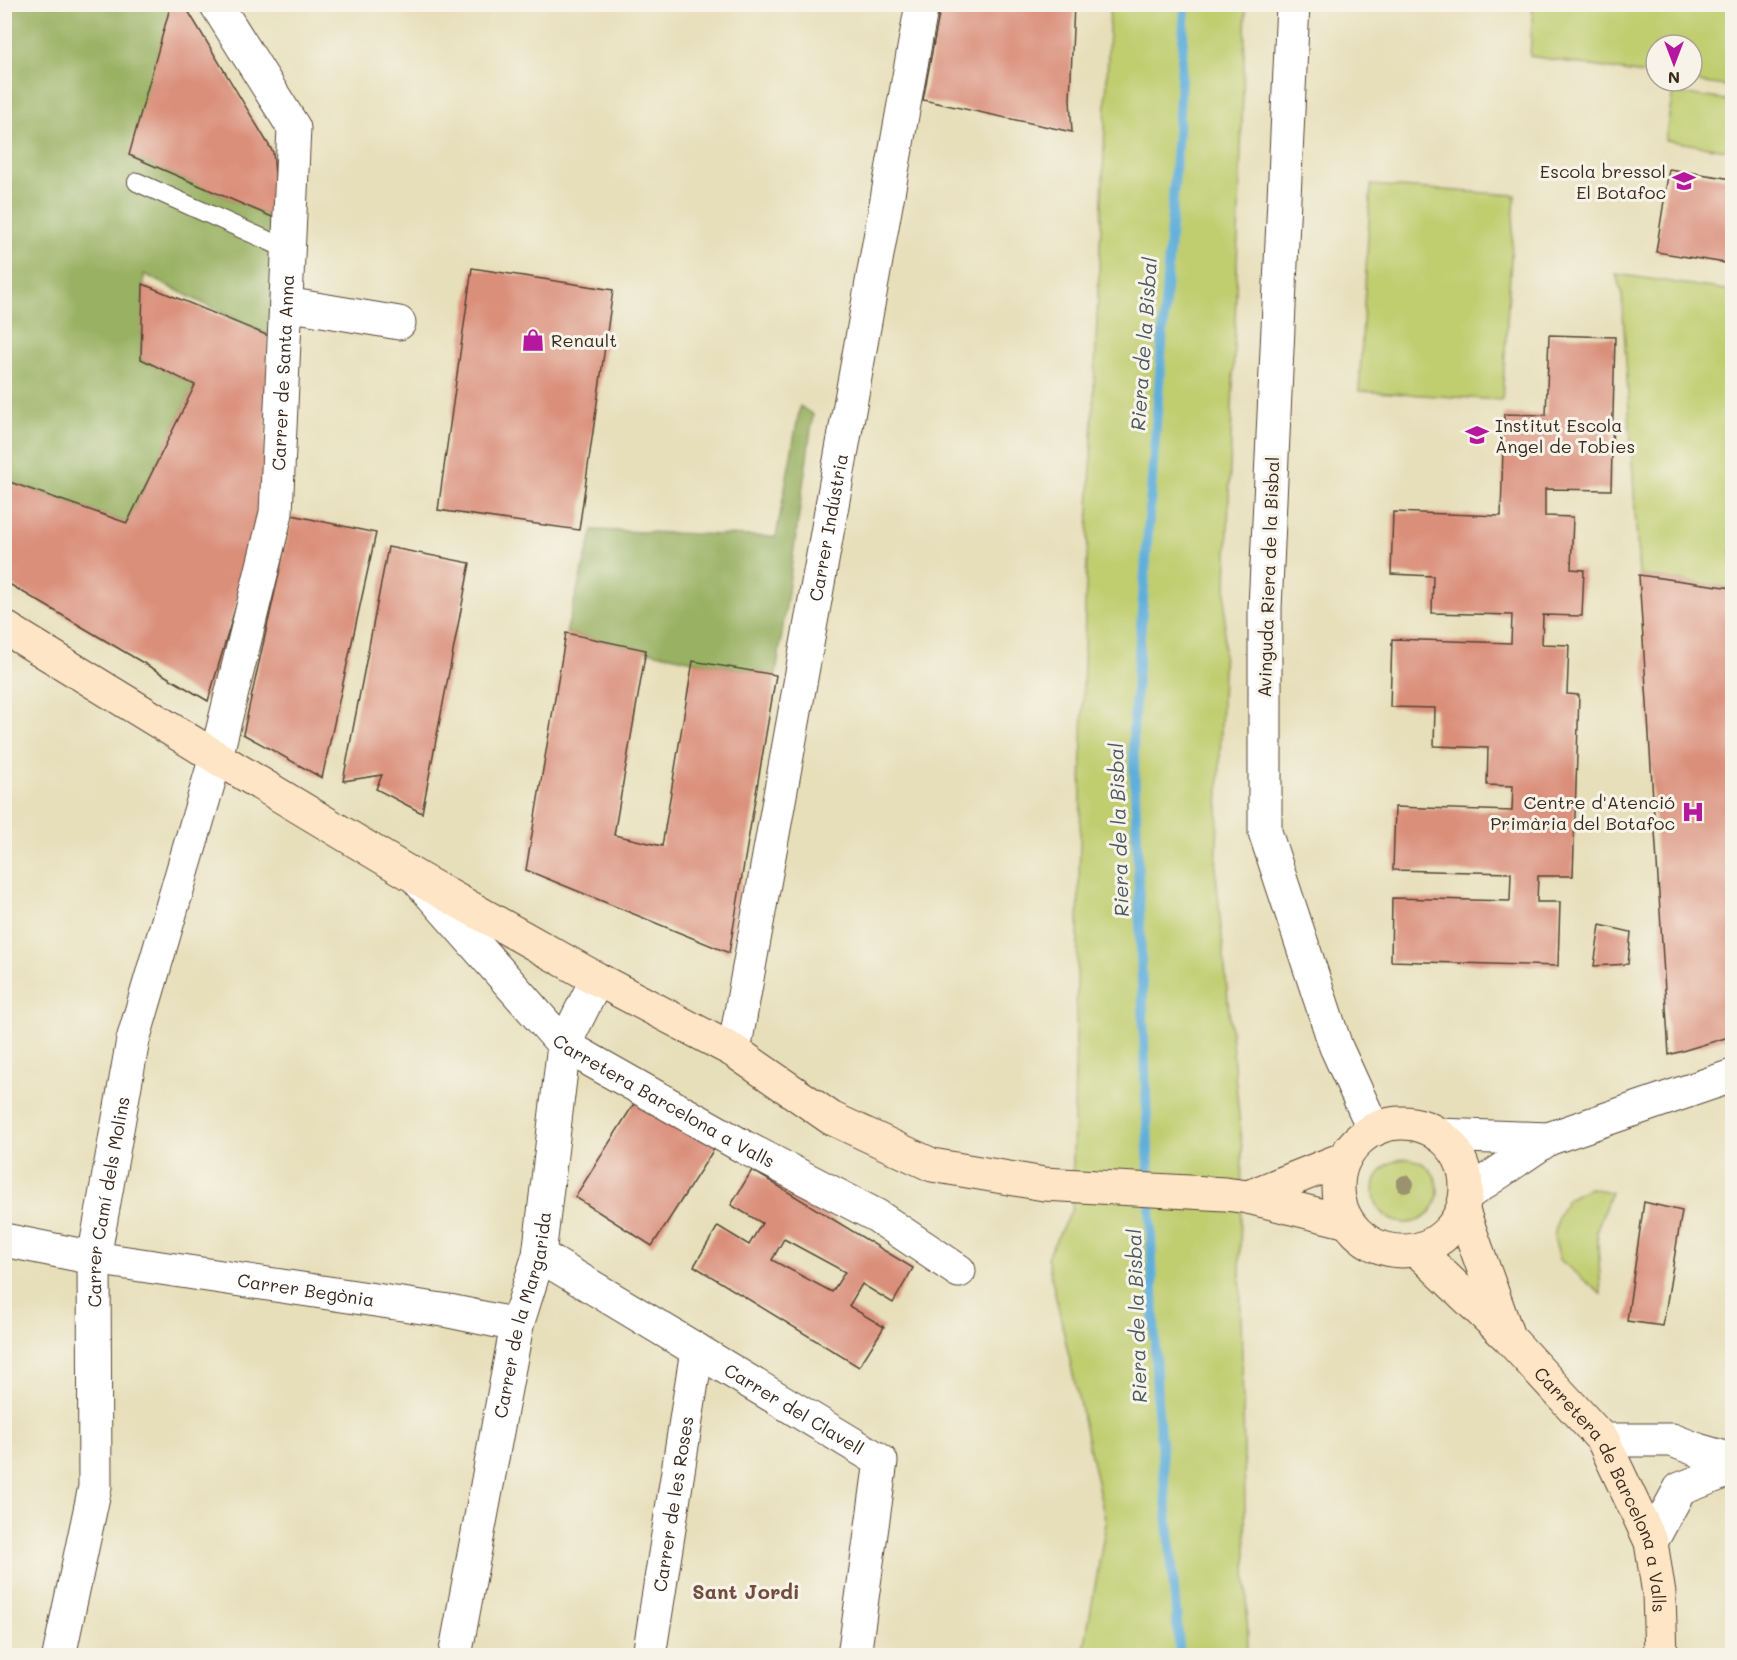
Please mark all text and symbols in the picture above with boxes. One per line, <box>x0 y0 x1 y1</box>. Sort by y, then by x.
north arrow <box>1644 33 1704 93</box>
text: N <box>1668 68 1680 89</box>
place label: Escola bressol El Botafoc <box>1540 159 1666 204</box>
school or university icon: Escola bressol El Botafoc <box>1671 168 1697 194</box>
water label: Riera de la Bisbal <box>1124 256 1162 432</box>
street label: Carrer de Santa Anna <box>266 274 299 471</box>
shop icon: Renault <box>520 327 546 353</box>
place label: Renault <box>551 328 617 352</box>
place label: Institut Escola Àngel de Tobies <box>1495 413 1635 458</box>
school or university icon: Institut Escola Àngel de Tobies <box>1464 422 1490 448</box>
street label: Carrer Indústria <box>803 452 853 603</box>
street label: Avinguda Riera de la Bisbal <box>1252 456 1284 698</box>
water label: Riera de la Bisbal <box>1102 743 1134 917</box>
place label: Centre d'Atenció Primària del Botafoc <box>1490 790 1675 835</box>
hospital icon: Centre d'Atenció Primària del Botafoc <box>1680 799 1706 825</box>
street label: Carretera Barcelona a Valls <box>548 1029 779 1173</box>
street label: Carrer Camí dels Molins <box>82 1095 135 1308</box>
street label: Carrer de la Margarida <box>488 1210 556 1420</box>
water label: Riera de la Bisbal <box>1120 1229 1152 1403</box>
street label: Carrer Begònia <box>236 1268 376 1312</box>
street label: Carrer del Clavell <box>720 1357 869 1460</box>
street label: Carretera de Barcelona a Valls <box>1529 1361 1672 1613</box>
street label: Carrer de les Roses <box>647 1414 698 1593</box>
district label: Sant Jordi <box>692 1578 800 1604</box>

